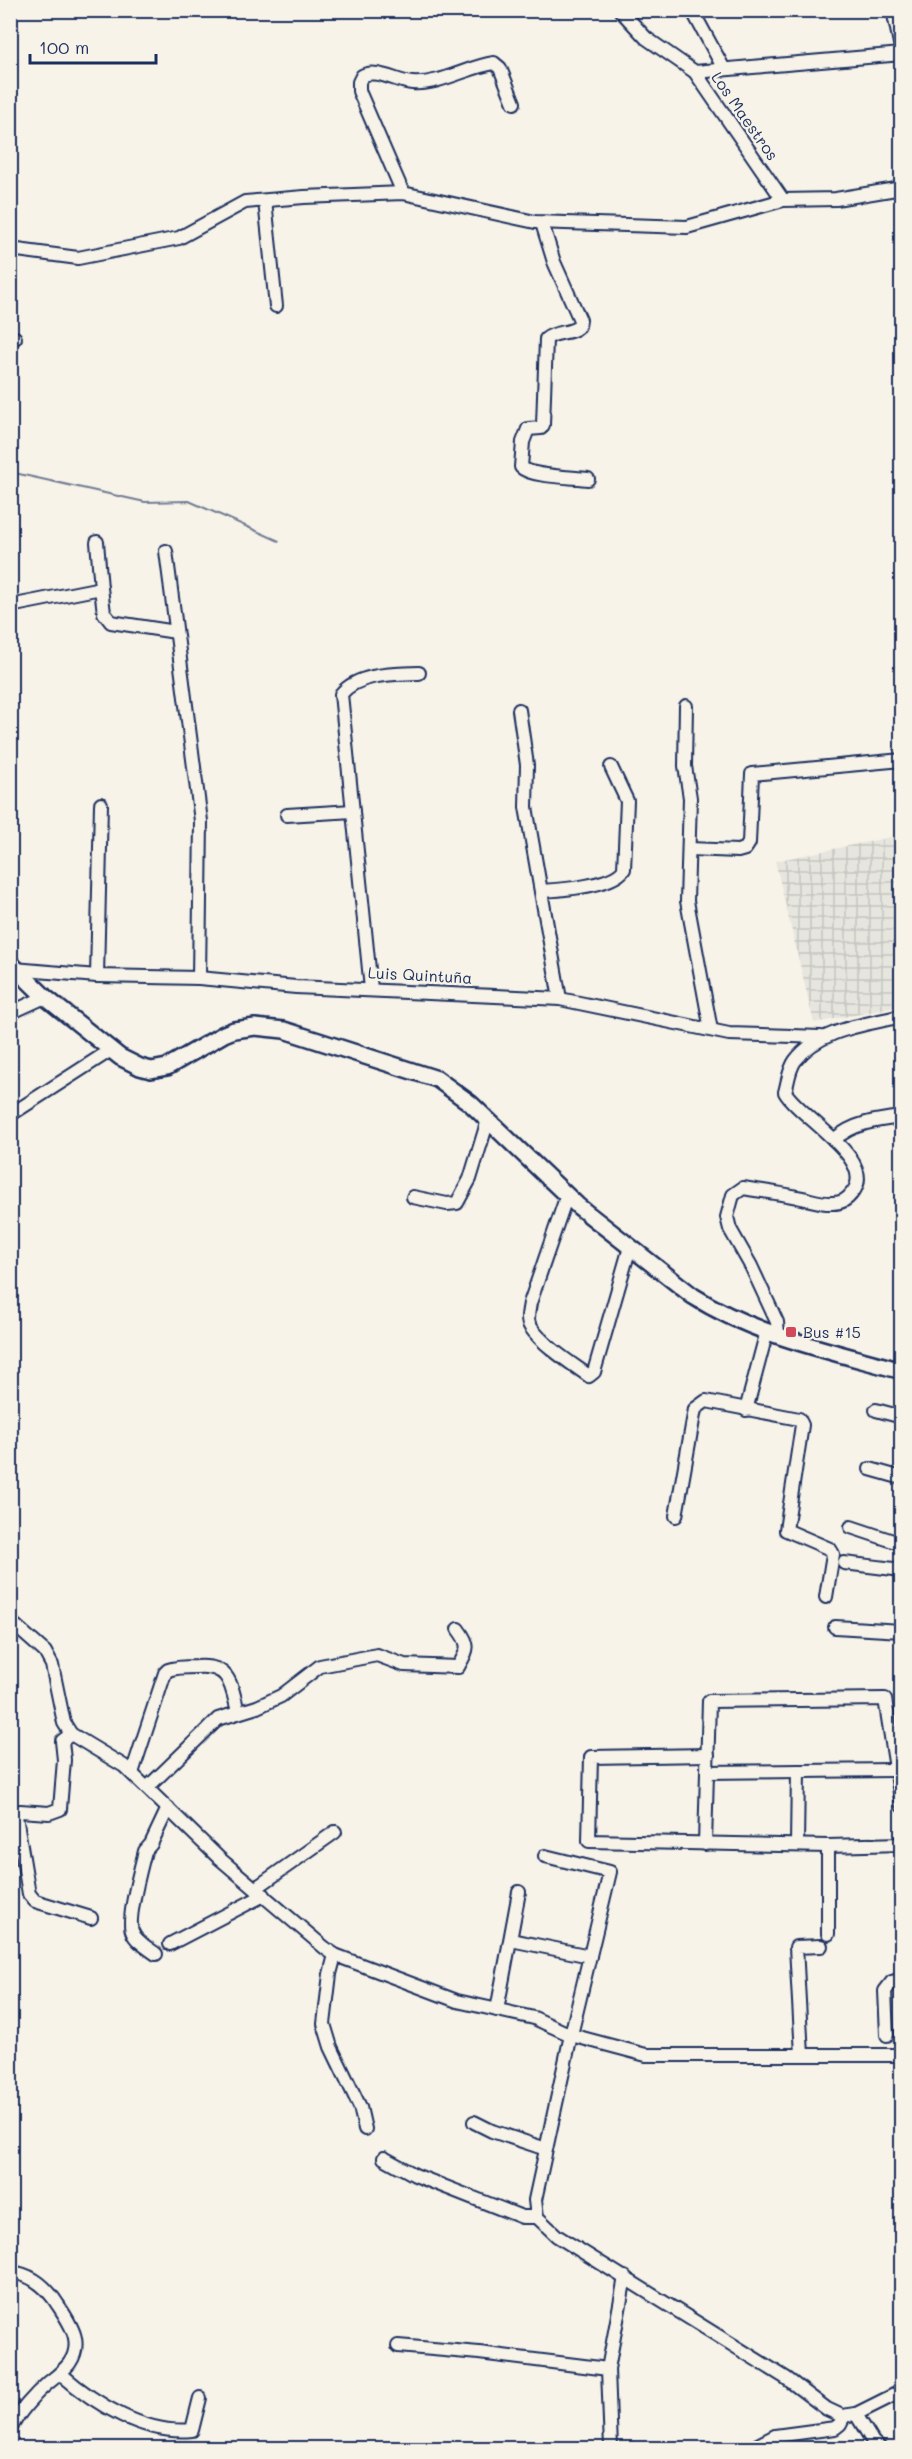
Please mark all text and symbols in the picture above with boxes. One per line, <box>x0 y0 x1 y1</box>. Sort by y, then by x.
scale bar <box>30 27 156 65</box>
text: 100 m <box>39 35 89 59</box>
street label: Los Maestros <box>707 67 784 164</box>
street label: Luis Quintuña <box>367 961 473 988</box>
place label: Bus #15 <box>803 1321 861 1342</box>
marker: Bus #15 <box>784 1325 798 1339</box>

